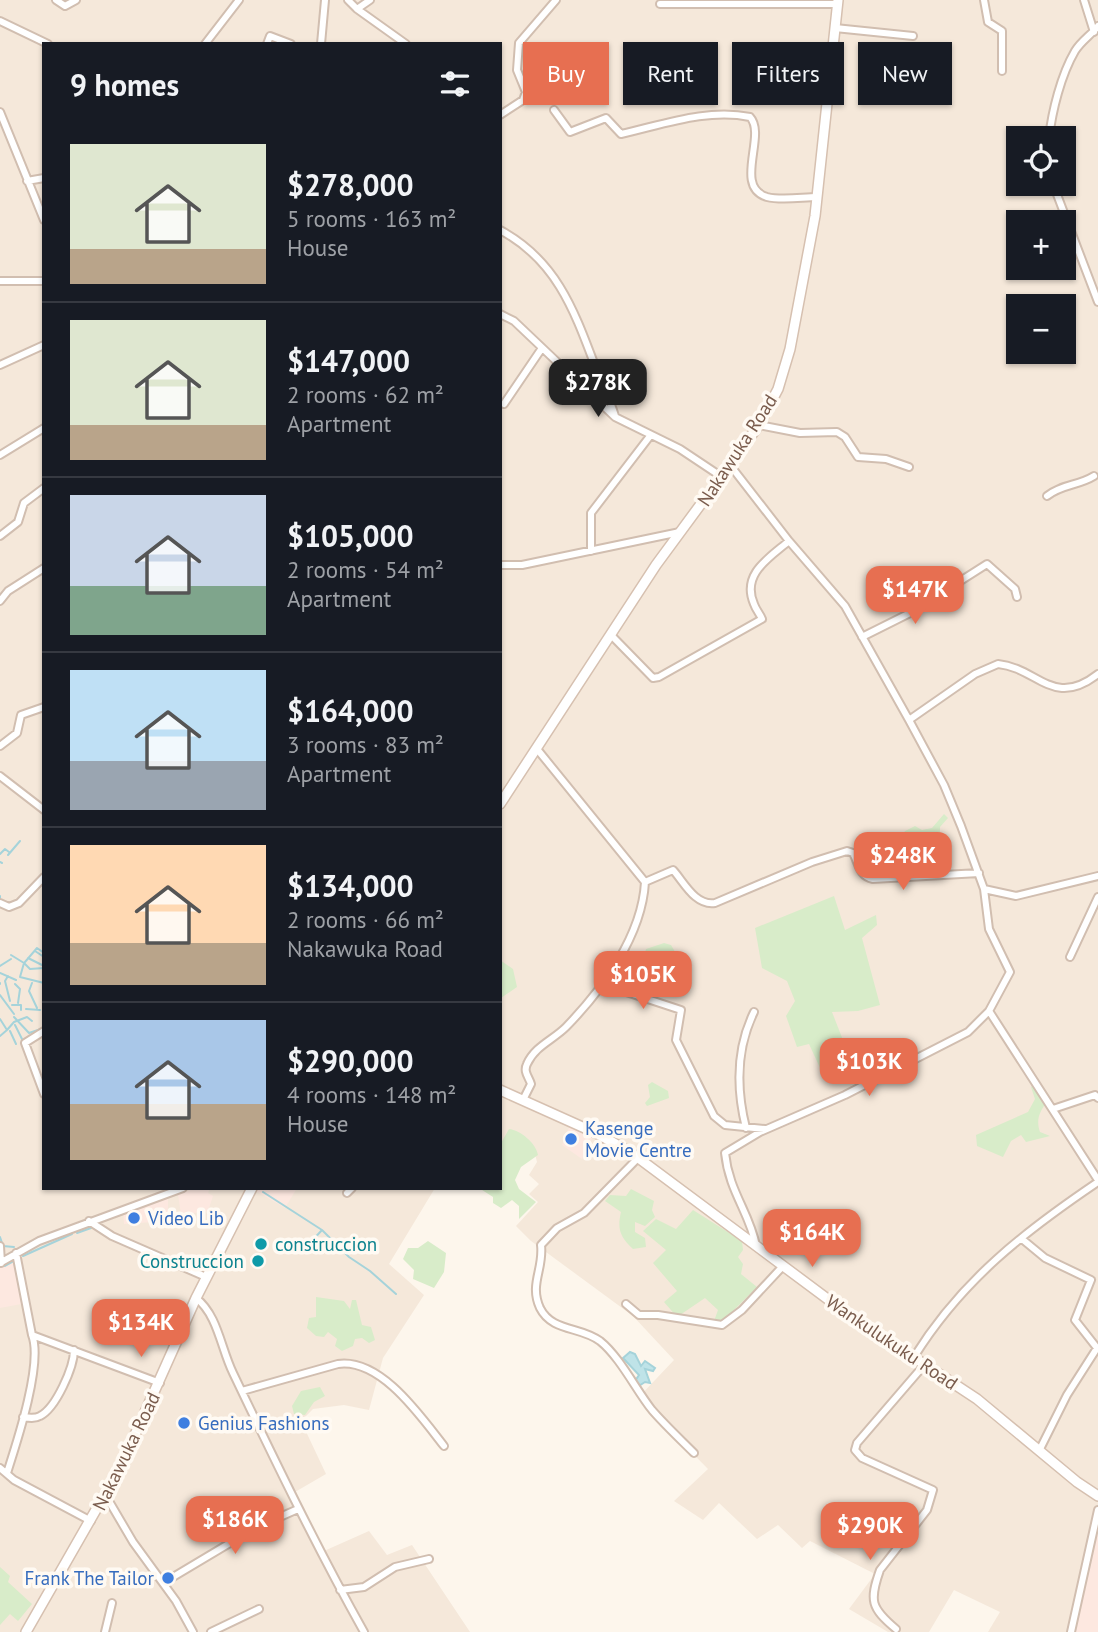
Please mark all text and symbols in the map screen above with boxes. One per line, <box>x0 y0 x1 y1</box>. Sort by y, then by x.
chip: Buy <box>523 42 609 105</box>
chip: Rent <box>623 42 718 105</box>
chip: Filters <box>732 42 844 105</box>
chip: New <box>858 42 952 105</box>
text: 9 homes <box>70 65 179 104</box>
icon: filters <box>436 65 474 103</box>
map controls <box>1006 126 1076 364</box>
button: locate <box>1006 126 1076 196</box>
text: $278,000 <box>287 165 414 204</box>
icon: home <box>126 172 210 256</box>
text: 5 rooms · 163 m² <box>287 204 456 233</box>
button: + <box>1006 210 1076 280</box>
text: House <box>287 233 349 262</box>
button: − <box>1006 294 1076 364</box>
text: $147,000 <box>287 341 410 380</box>
icon: home <box>126 348 210 432</box>
pin: $278K <box>549 360 647 419</box>
text: $278K <box>565 367 631 396</box>
text: 2 rooms · 62 m² <box>287 380 444 409</box>
street label: Nakawuka Road <box>692 389 782 511</box>
text: Apartment <box>287 409 391 438</box>
text: $105,000 <box>287 516 414 555</box>
icon: home <box>126 523 210 607</box>
text: 2 rooms · 54 m² <box>287 555 444 584</box>
pin: $147K <box>866 566 964 626</box>
text: $147K <box>882 574 948 603</box>
text: Apartment <box>287 584 391 613</box>
text: $164,000 <box>287 691 414 730</box>
icon: home <box>126 698 210 782</box>
text: 3 rooms · 83 m² <box>287 730 444 759</box>
text: Apartment <box>287 759 391 788</box>
pin: $248K <box>854 832 952 892</box>
text: $248K <box>870 840 936 869</box>
text: $134,000 <box>287 866 414 905</box>
icon: home <box>126 873 210 957</box>
text: 2 rooms · 66 m² <box>287 905 444 934</box>
text: Nakawuka Road <box>287 934 443 963</box>
pin: $105K <box>594 951 692 1011</box>
text: $105K <box>610 959 676 988</box>
pin: $103K <box>820 1038 918 1098</box>
text: $290,000 <box>287 1041 414 1080</box>
text: $103K <box>836 1046 902 1075</box>
icon: home <box>126 1048 210 1132</box>
text: 4 rooms · 148 m² <box>287 1080 456 1109</box>
text: House <box>287 1109 349 1138</box>
place label: Kasenge Movie Centre <box>585 1116 692 1162</box>
marker: Kasenge Movie Centre <box>563 1131 579 1147</box>
place label: Video Lib <box>147 1206 224 1230</box>
marker: Video Lib <box>126 1210 142 1226</box>
pin: $164K <box>763 1210 861 1269</box>
text: $164K <box>779 1217 845 1246</box>
place label: construccion <box>275 1232 377 1256</box>
marker: construccion <box>253 1236 269 1252</box>
place label: Construccion <box>140 1249 244 1273</box>
marker: Construccion <box>250 1253 266 1269</box>
street label: Wankulukuku Road <box>821 1289 963 1395</box>
pin: $134K <box>92 1300 190 1359</box>
text: $134K <box>108 1307 174 1336</box>
street label: Nakawuka Road <box>87 1388 165 1514</box>
place label: Genius Fashions <box>198 1411 329 1435</box>
marker: Genius Fashions <box>176 1415 192 1431</box>
pin: $186K <box>186 1496 284 1556</box>
pin: $290K <box>821 1502 919 1562</box>
text: $186K <box>202 1504 268 1533</box>
text: $290K <box>837 1510 903 1539</box>
place label: Frank The Tailor <box>25 1566 155 1590</box>
marker: Frank The Tailor <box>160 1570 176 1586</box>

